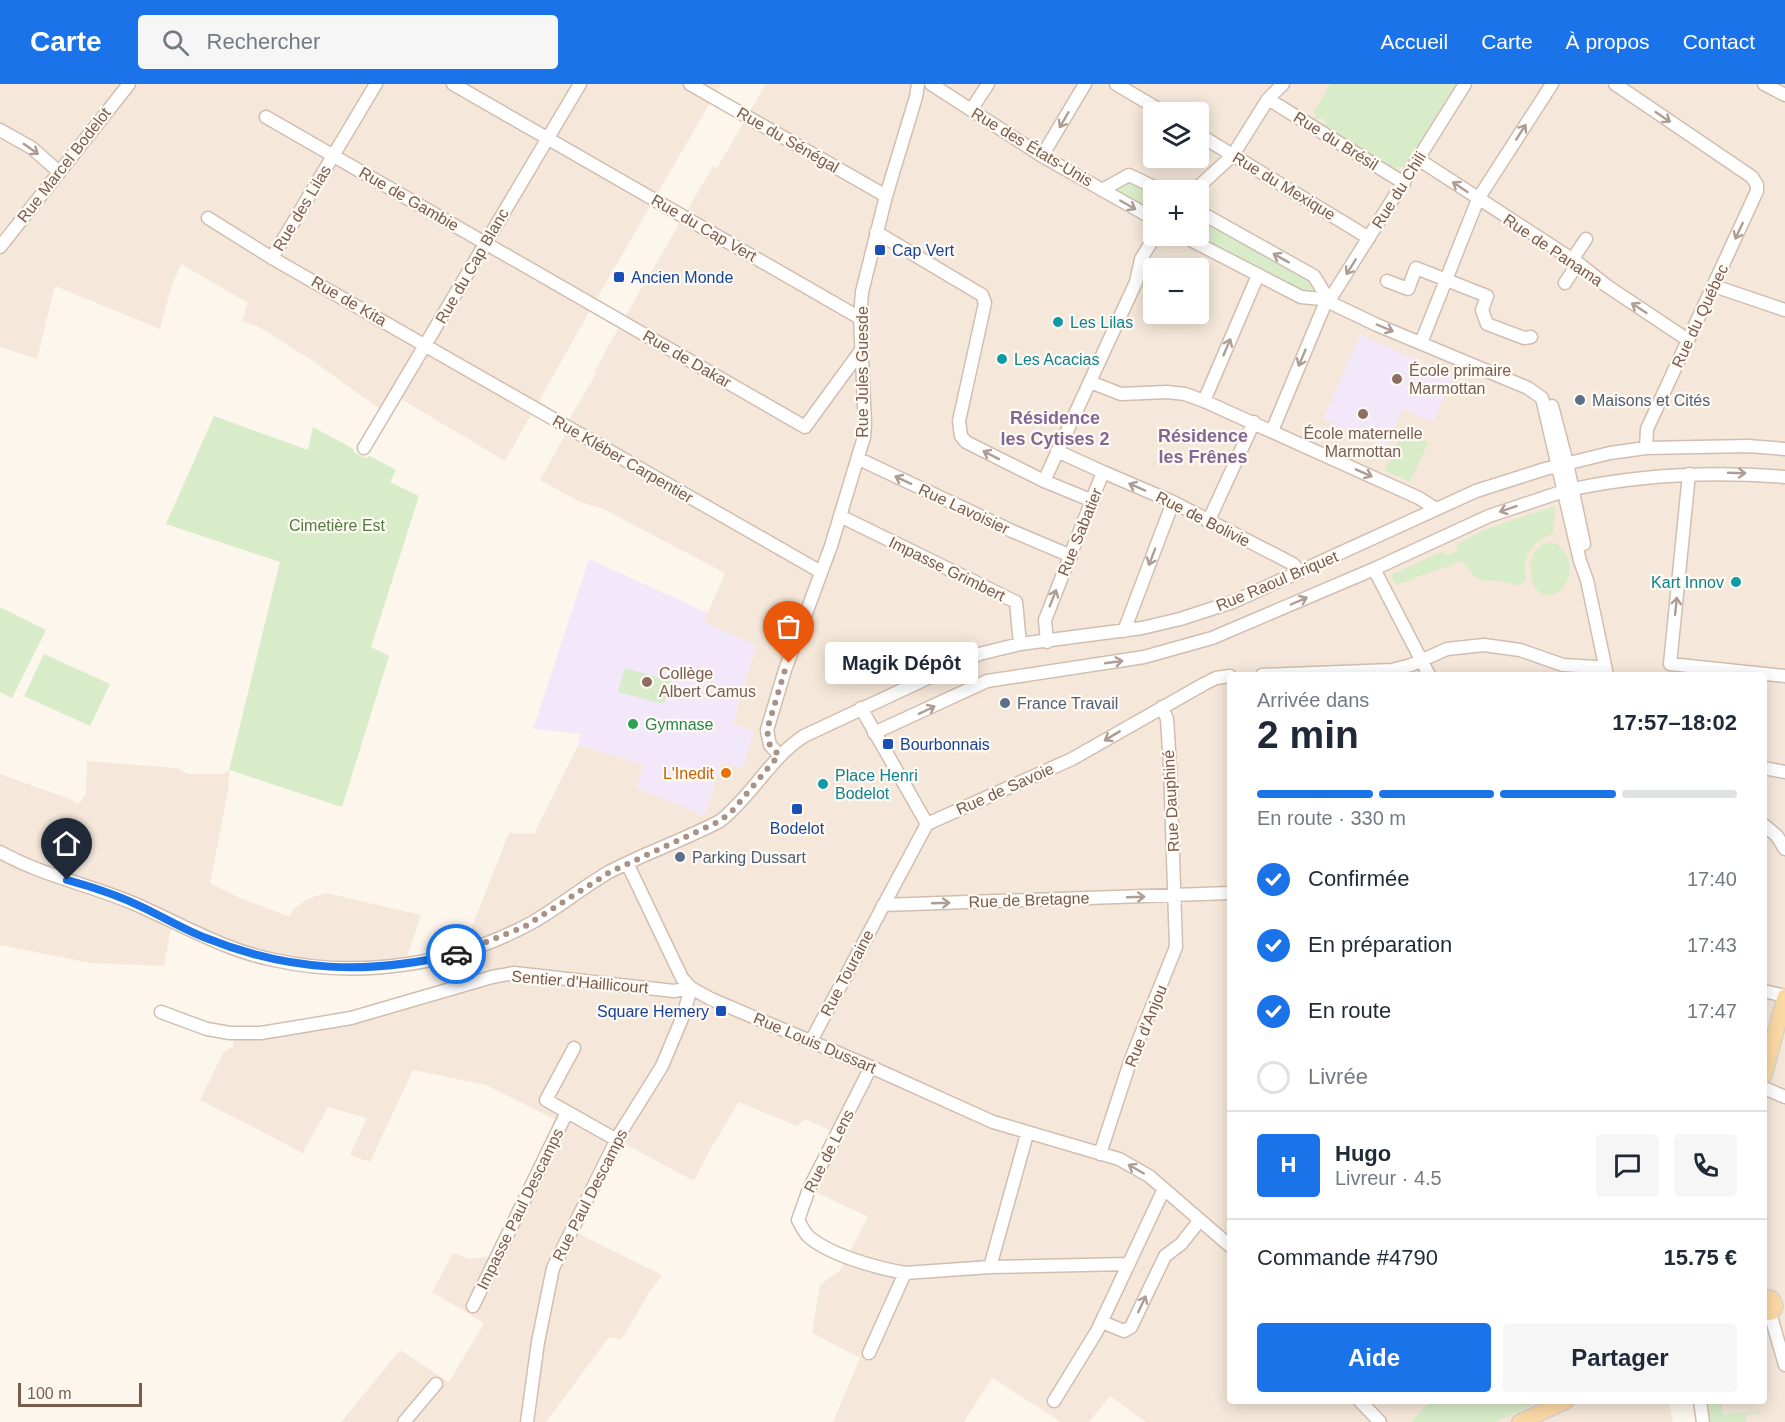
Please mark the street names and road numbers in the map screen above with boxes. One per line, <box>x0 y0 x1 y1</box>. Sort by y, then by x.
street label: Rue des États-Unis <box>969 103 1096 190</box>
street label: Rue Marcel Bodelot <box>14 104 114 226</box>
street label: Rue du Sénégal <box>734 104 842 176</box>
street label: Rue du Brésil <box>1291 108 1381 174</box>
street label: Rue du Mexique <box>1230 149 1338 223</box>
street label: Rue du Chili <box>1369 149 1429 231</box>
street label: Rue des Lilas <box>270 162 334 254</box>
street label: Rue de Gambie <box>356 164 462 234</box>
street label: Rue du Cap Vert <box>649 191 760 265</box>
street label: Rue du Cap Blanc <box>432 206 512 326</box>
street label: Rue de Panama <box>1500 211 1606 289</box>
street label: Rue du Québec <box>1669 262 1731 370</box>
street label: Rue de Kita <box>309 273 390 329</box>
street label: Rue Jules Guesde <box>854 306 871 438</box>
street label: Rue de Dakar <box>640 327 735 391</box>
street label: Rue Kléber Carpentier <box>550 412 697 506</box>
street label: Rue Lavoisier <box>916 481 1013 538</box>
street label: Rue Sabatier <box>1055 485 1106 578</box>
street label: Rue de Bolivie <box>1153 488 1253 550</box>
street label: Impasse Grimbert <box>886 533 1008 605</box>
street label: Rue Raoul Briquet <box>1214 547 1341 614</box>
street label: Rue Dauphiné <box>1160 749 1182 853</box>
street label: Rue de Savoie <box>954 760 1056 818</box>
street label: Rue de Bretagne <box>968 889 1090 911</box>
street label: Rue Touraine <box>817 927 877 1019</box>
street label: Sentier d'Haillicourt <box>511 968 650 997</box>
street label: Rue d'Anjou <box>1122 983 1170 1069</box>
street label: Rue Louis Dussart <box>751 1009 879 1077</box>
street label: Rue de Lens <box>801 1107 857 1195</box>
street label: Impasse Paul Descamps <box>474 1126 566 1292</box>
street label: Rue Paul Descamps <box>549 1126 631 1264</box>

